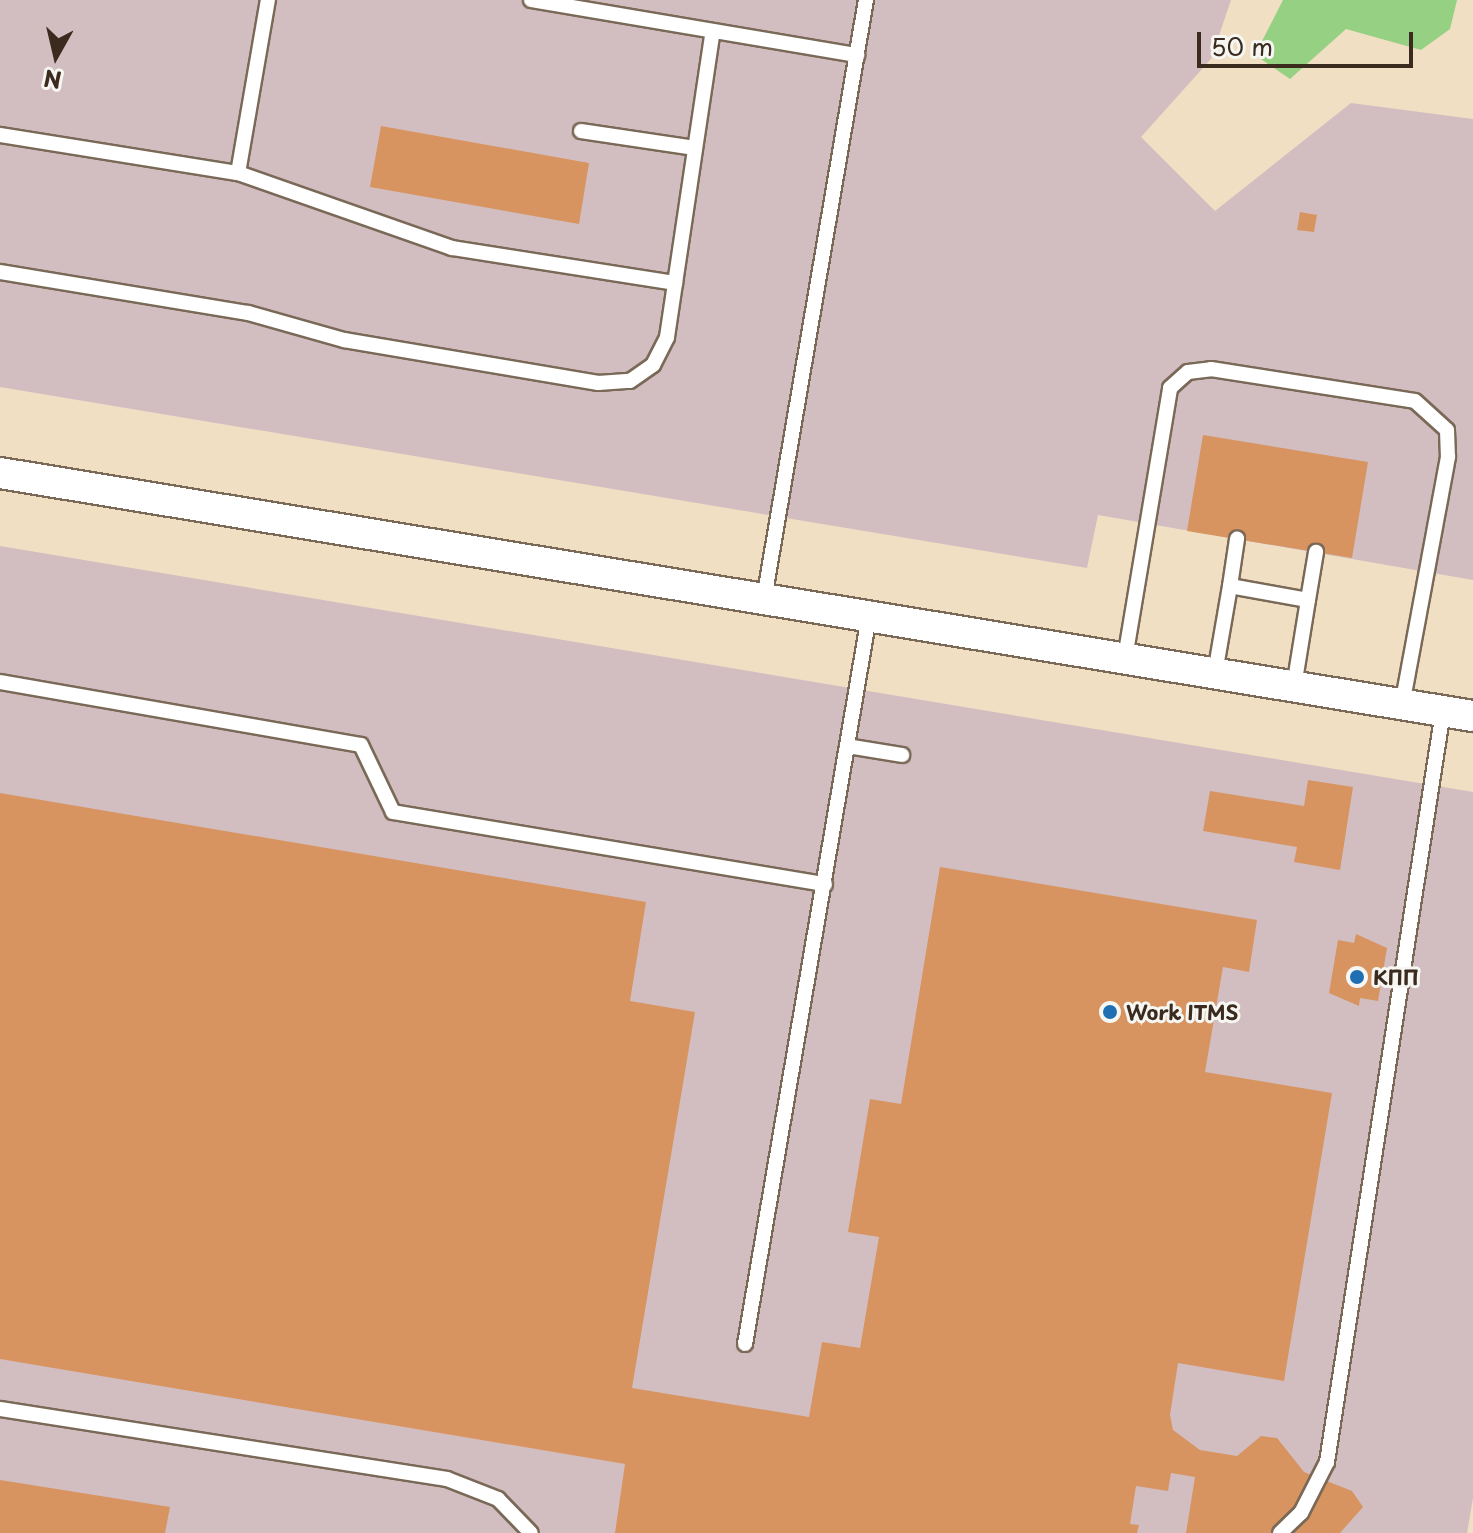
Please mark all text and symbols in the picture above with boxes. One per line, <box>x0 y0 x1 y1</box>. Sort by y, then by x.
north arrow <box>16 16 96 96</box>
scale bar <box>1201 16 1417 66</box>
text: 50 m <box>1211 28 1273 64</box>
text: N <box>42 63 64 98</box>
place label: КПП <box>1373 965 1419 989</box>
marker: КПП <box>1348 968 1366 986</box>
place label: Work ITMS <box>1126 1000 1239 1024</box>
marker: Work ITMS <box>1101 1003 1119 1021</box>

